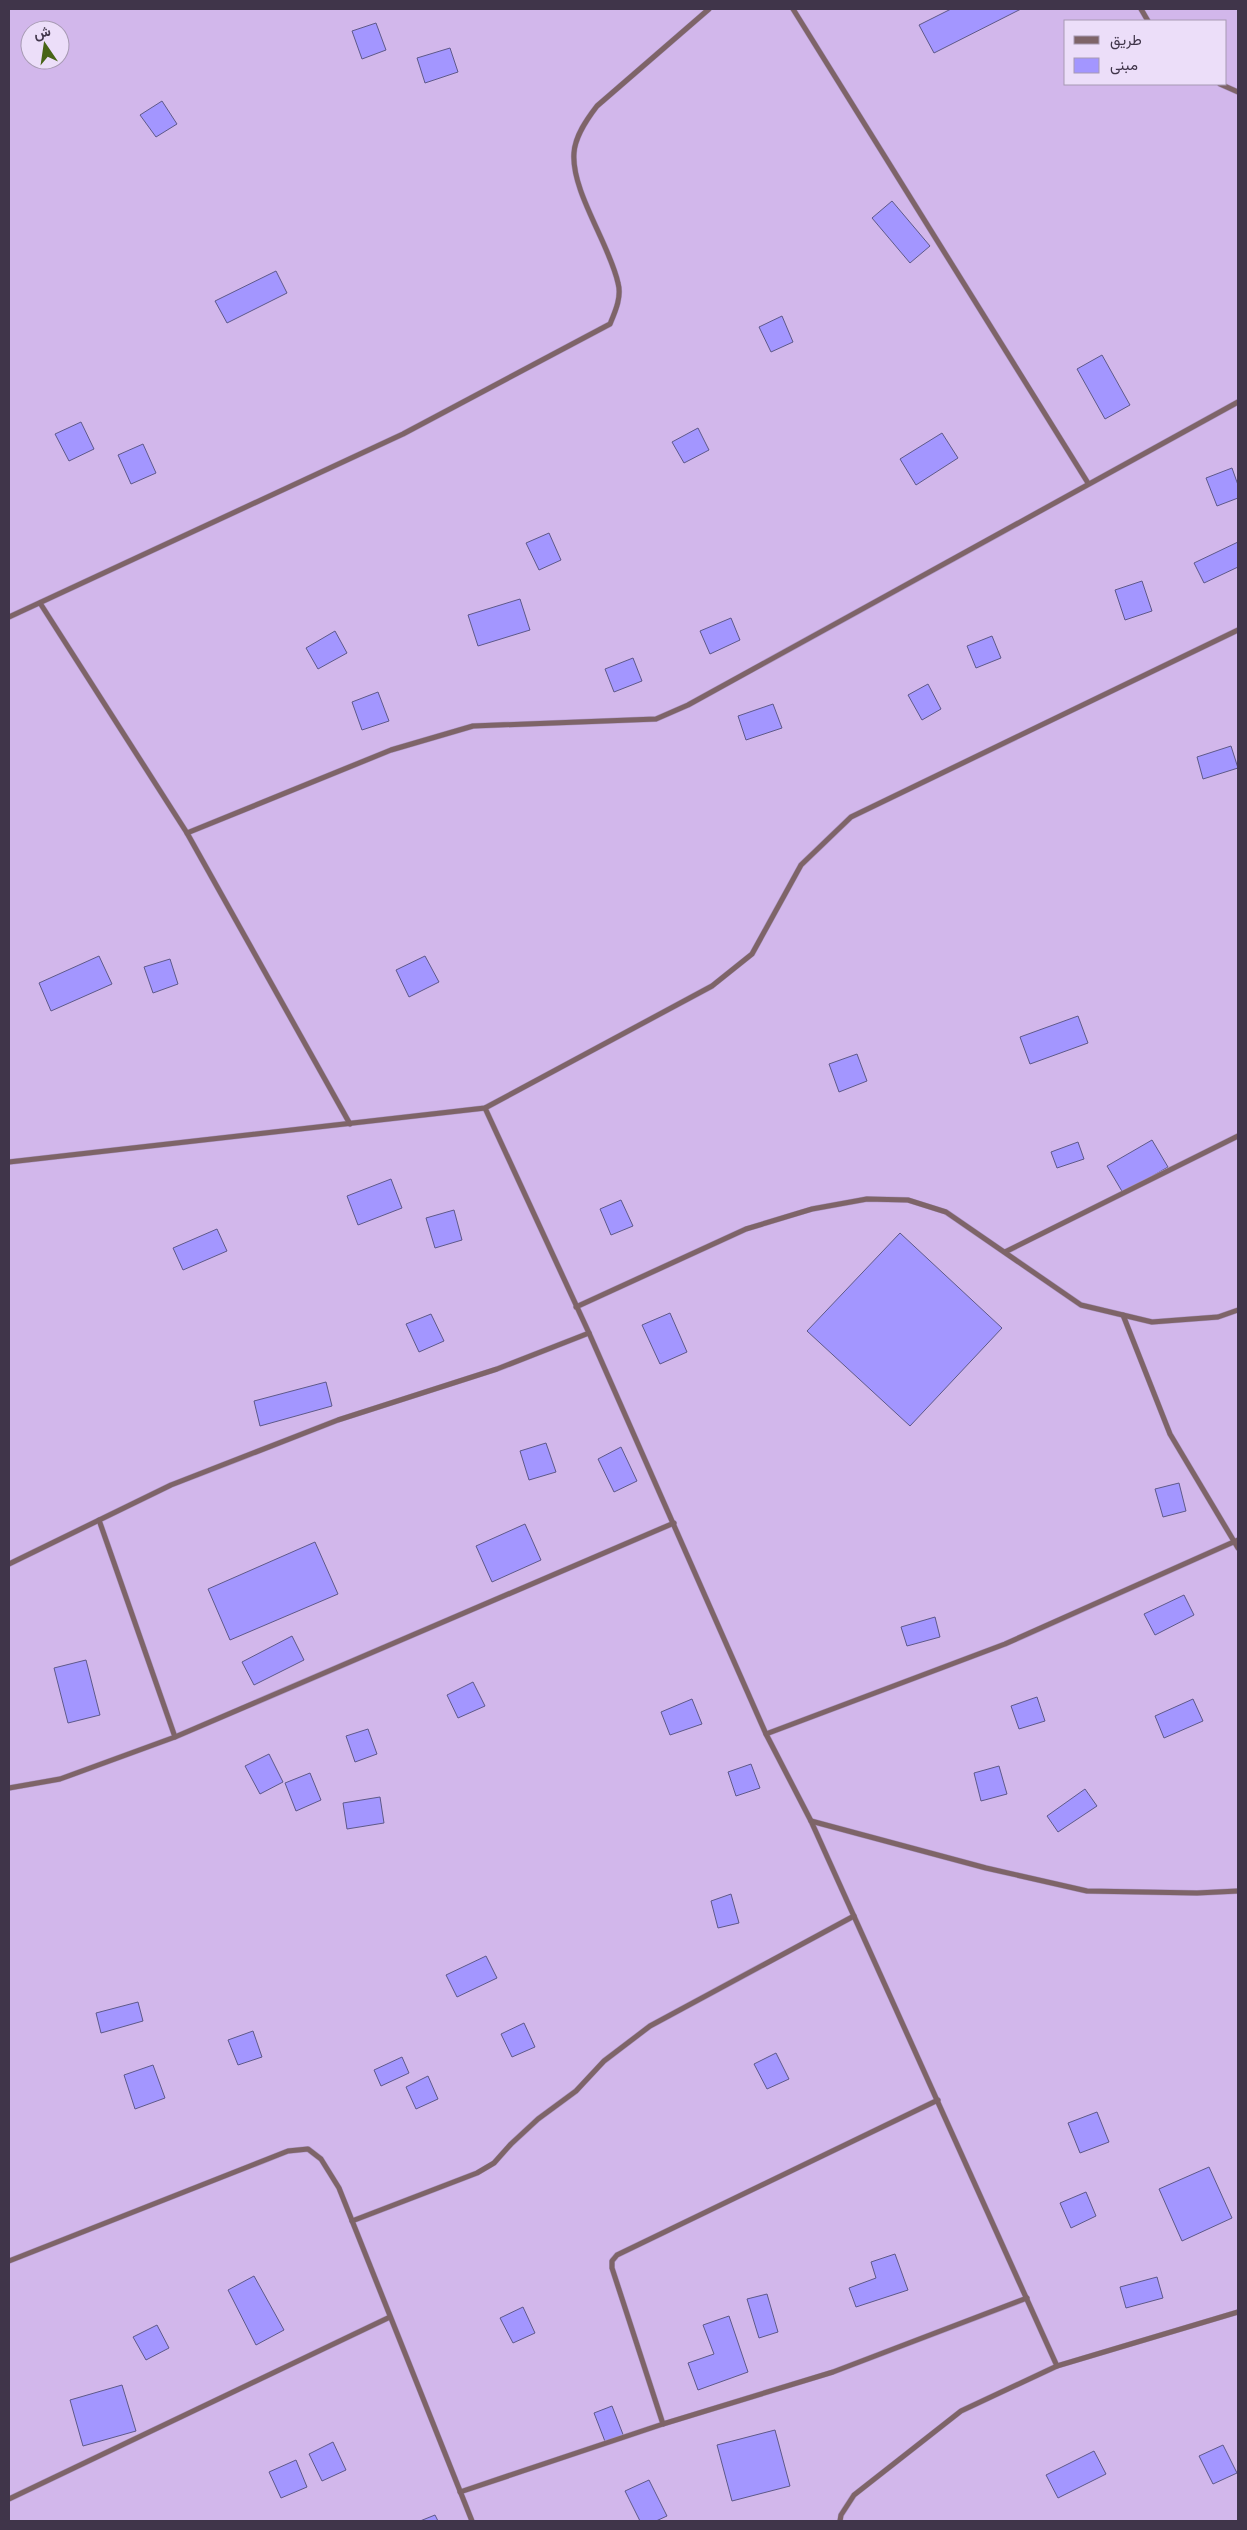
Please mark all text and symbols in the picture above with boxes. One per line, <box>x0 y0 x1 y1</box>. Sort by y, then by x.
north arrow <box>20 20 70 70</box>
legend <box>1064 20 1227 85</box>
text: ش <box>32 23 52 43</box>
text: طريق <box>1110 31 1142 50</box>
text: مبنى <box>1110 56 1138 75</box>

